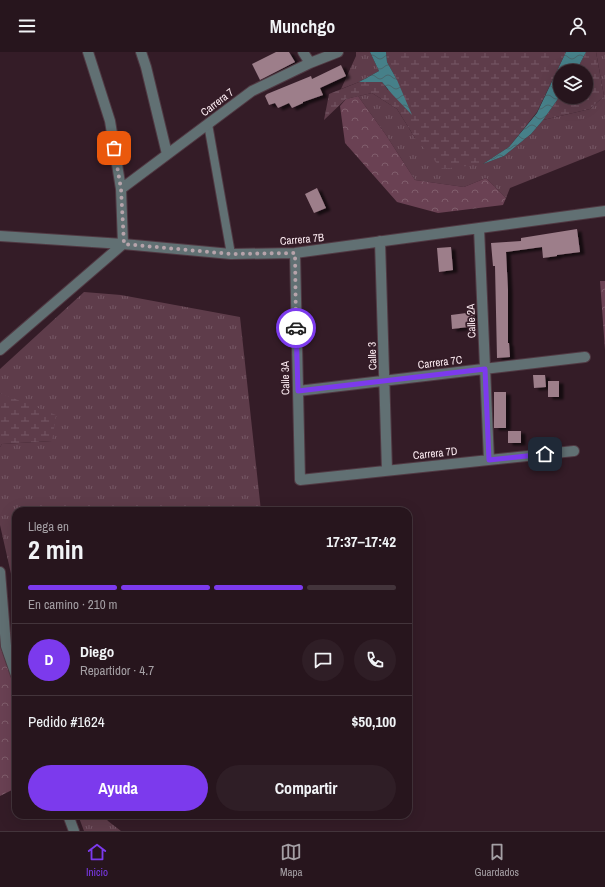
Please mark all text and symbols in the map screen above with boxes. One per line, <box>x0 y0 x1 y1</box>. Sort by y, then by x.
text: Munchgo <box>270 14 335 39</box>
icon: menu <box>16 15 38 37</box>
icon: person <box>567 15 589 37</box>
map controls <box>553 64 593 104</box>
button: layers <box>553 64 593 104</box>
street label: Carrera 7 <box>198 85 236 119</box>
pin <box>97 131 131 165</box>
icon: bag <box>103 137 125 159</box>
street label: Carrera 7B <box>279 230 325 248</box>
street label: Calle 2A <box>463 303 479 338</box>
courier <box>276 308 316 348</box>
icon: car <box>285 317 307 339</box>
street label: Calle 3 <box>365 342 379 370</box>
street label: Carrera 7C <box>417 352 463 372</box>
street label: Calle 3A <box>278 360 292 395</box>
pin <box>528 437 562 471</box>
icon: home <box>534 443 556 465</box>
street label: Carrera 7D <box>412 444 458 462</box>
text: Llega en <box>28 518 69 535</box>
text: 17:37–17:42 <box>326 531 396 552</box>
text: 2 min <box>28 532 84 567</box>
text: En camino · 210 m <box>28 596 117 613</box>
button: chat <box>302 639 344 681</box>
button: phone <box>354 639 396 681</box>
text: Diego <box>80 641 114 662</box>
text: D <box>45 649 53 670</box>
text: Repartidor · 4.7 <box>80 662 154 679</box>
text: Pedido #1624 <box>28 711 105 732</box>
text: $50,100 <box>352 711 396 732</box>
button: Ayuda <box>28 765 208 811</box>
button: Compartir <box>216 765 396 811</box>
tab: Inicio <box>86 841 108 879</box>
tab: Mapa <box>280 841 303 879</box>
tab: Guardados <box>474 841 519 879</box>

